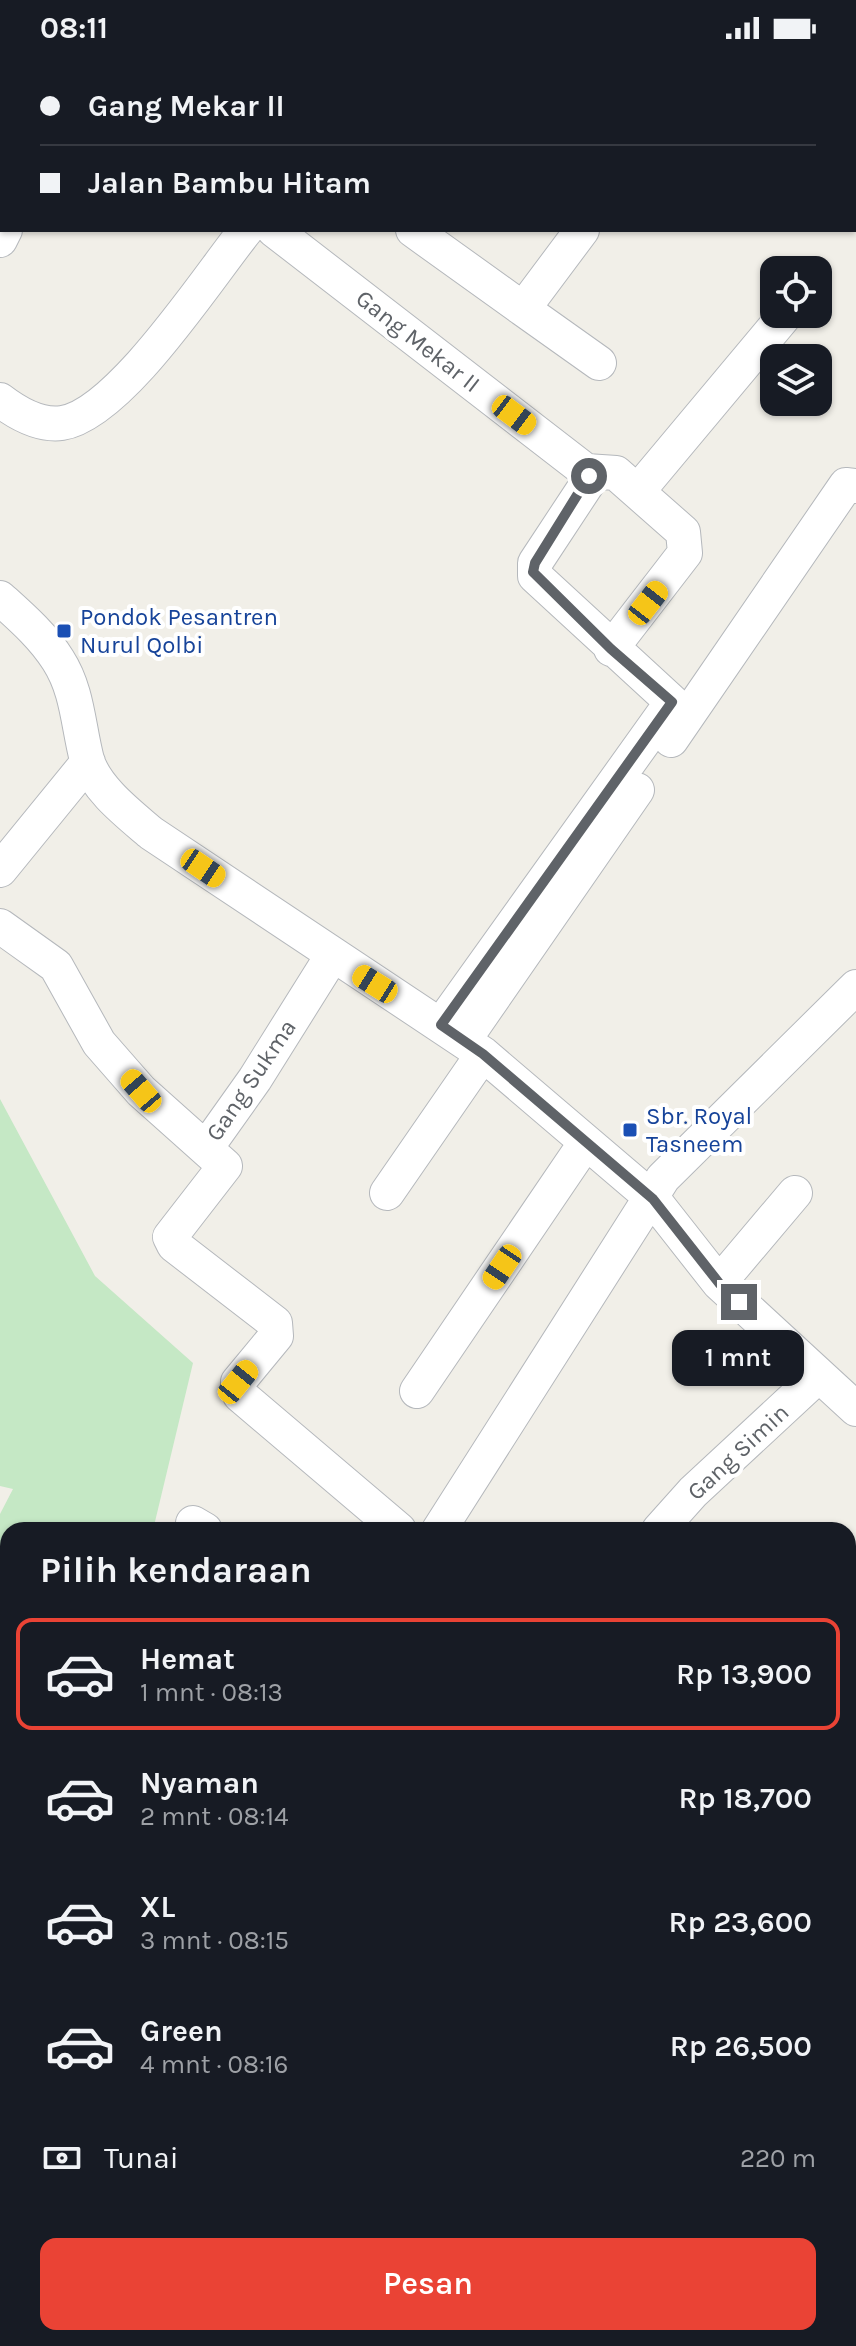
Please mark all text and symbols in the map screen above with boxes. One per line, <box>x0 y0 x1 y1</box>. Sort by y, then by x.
text: 08:11 <box>40 10 108 46</box>
text: Gang Mekar II <box>88 88 285 124</box>
text: Jalan Bambu Hitam <box>88 165 371 201</box>
map controls <box>760 256 832 416</box>
button: locate <box>760 256 832 328</box>
street label: Gang Mekar II <box>350 284 486 398</box>
button: layers <box>760 344 832 416</box>
car <box>488 391 540 439</box>
route start <box>571 458 607 494</box>
car <box>624 577 672 629</box>
place label: Pondok Pesantren Nurul Qolbi <box>80 603 278 659</box>
marker: Pondok Pesantren Nurul Qolbi <box>55 622 73 640</box>
car <box>176 845 230 891</box>
car <box>348 961 402 1007</box>
street label: Gang Sukma <box>200 1014 302 1146</box>
car <box>116 1065 166 1117</box>
place label: Sbr. Royal Tasneem <box>646 1102 752 1158</box>
marker: Sbr. Royal Tasneem <box>621 1121 639 1139</box>
car <box>479 1240 525 1294</box>
route end <box>721 1284 757 1320</box>
callout: 1 mnt <box>673 1330 805 1386</box>
text: 1 mnt <box>705 1342 771 1373</box>
car <box>214 1356 262 1408</box>
street label: Gang Simin <box>682 1398 794 1506</box>
text: Pilih kendaraan <box>40 1549 312 1591</box>
icon: car <box>44 1638 116 1710</box>
text: Hemat <box>140 1641 235 1677</box>
text: Rp 13,900 <box>676 1656 812 1692</box>
text: 1 mnt · 08:13 <box>140 1677 283 1708</box>
icon: car <box>44 1762 116 1834</box>
text: Nyaman <box>140 1765 259 1801</box>
text: Rp 18,700 <box>679 1780 812 1816</box>
text: 2 mnt · 08:14 <box>140 1801 289 1832</box>
icon: car <box>44 1886 116 1958</box>
text: XL <box>140 1889 175 1925</box>
text: Rp 23,600 <box>669 1904 812 1940</box>
text: 3 mnt · 08:15 <box>140 1925 289 1956</box>
icon: car <box>44 2010 116 2082</box>
text: Green <box>140 2013 223 2049</box>
text: Rp 26,500 <box>670 2028 812 2064</box>
text: 4 mnt · 08:16 <box>140 2049 288 2080</box>
icon: cash <box>40 2136 84 2180</box>
text: Tunai <box>104 2140 179 2176</box>
text: 220 m <box>740 2143 816 2174</box>
button: Pesan <box>40 2238 816 2330</box>

